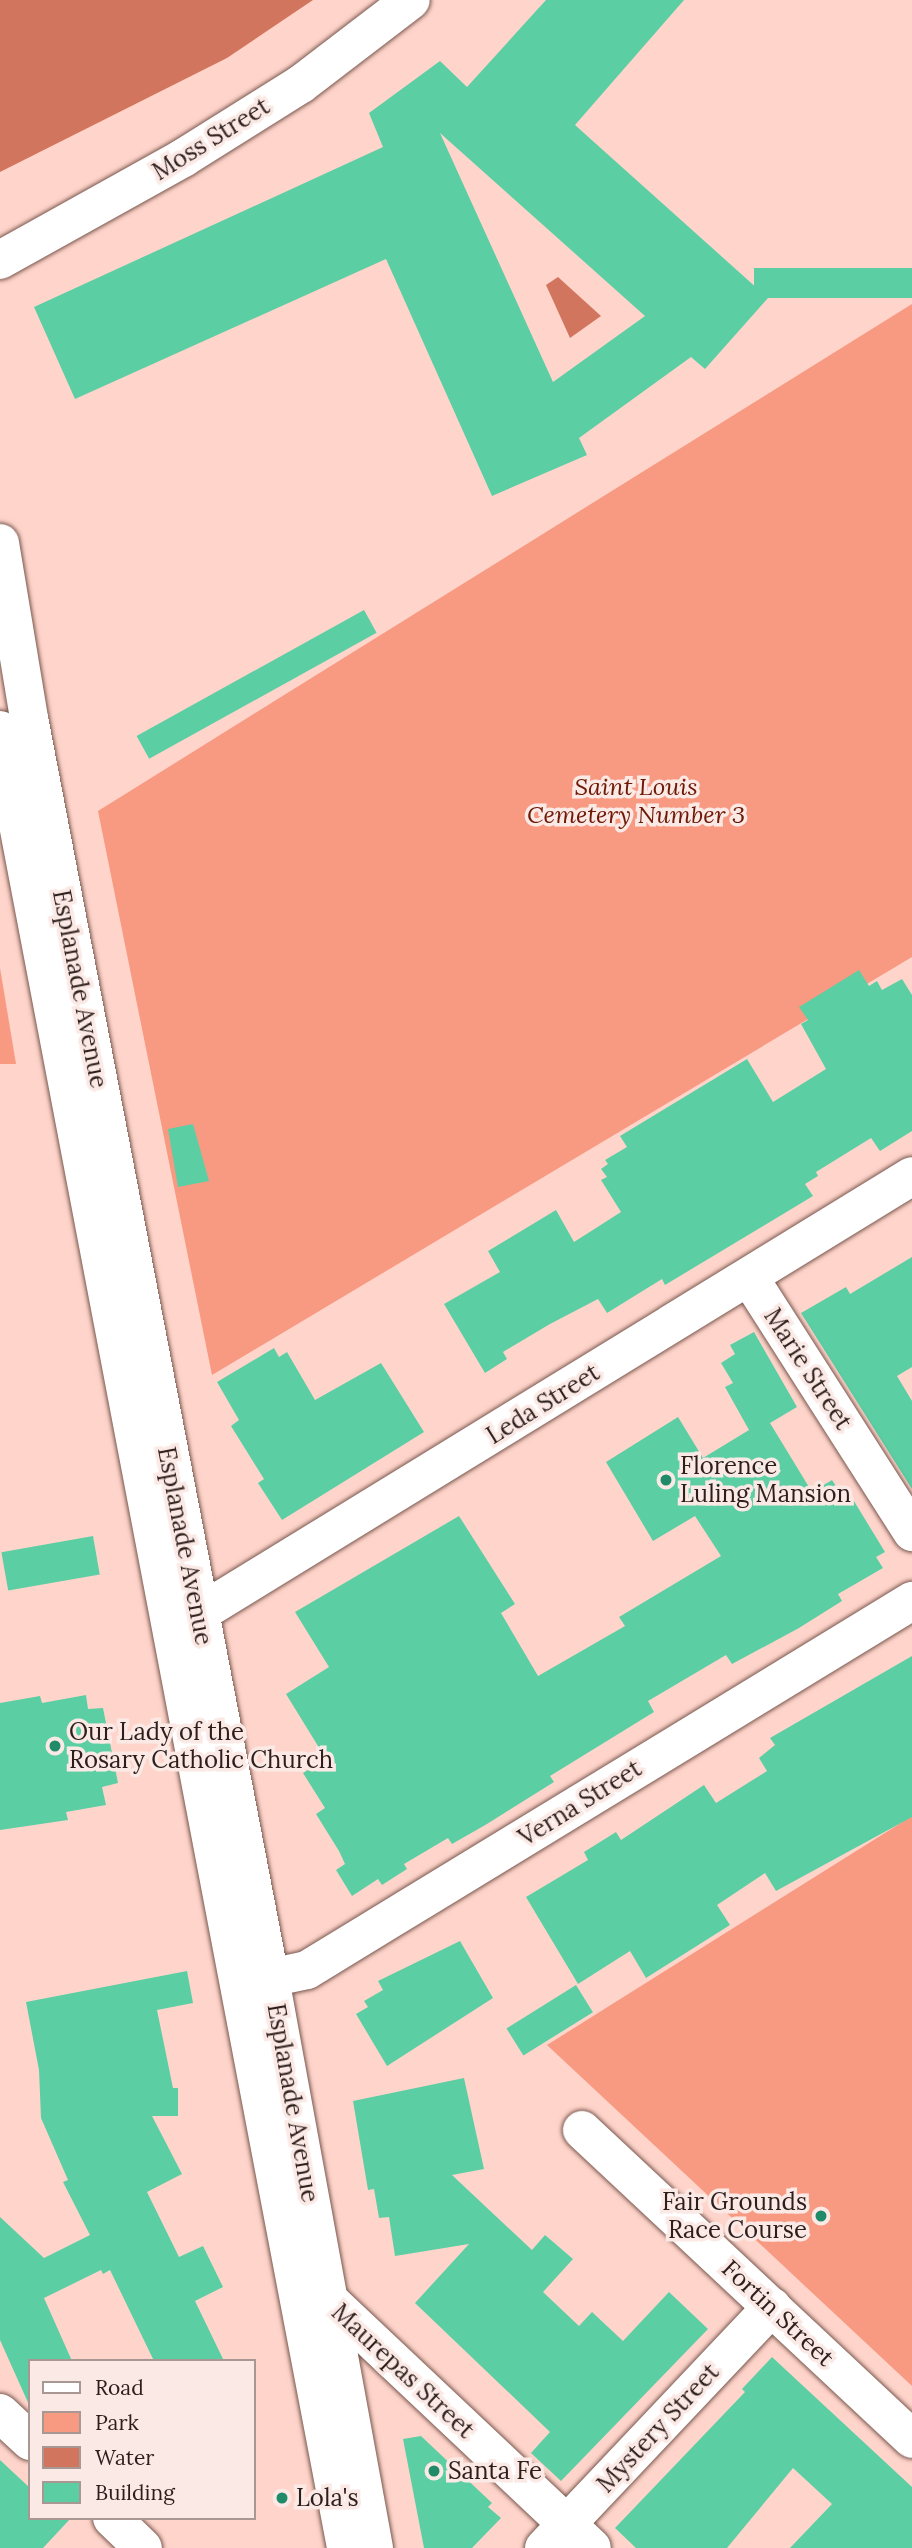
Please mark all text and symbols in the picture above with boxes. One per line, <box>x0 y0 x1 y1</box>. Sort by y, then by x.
street label: Moss Street <box>147 92 275 186</box>
park label: Saint Louis Cemetery Number 3 <box>527 773 745 829</box>
street label: Esplanade Avenue <box>47 887 113 1091</box>
street label: Marie Street <box>758 1303 858 1435</box>
street label: Leda Street <box>481 1358 605 1450</box>
street label: Esplanade Avenue <box>152 1444 218 1648</box>
place label: Florence Luling Mansion <box>680 1452 851 1508</box>
marker: Florence Luling Mansion <box>658 1472 674 1488</box>
place label: Our Lady of the Rosary Catholic Church <box>69 1718 333 1774</box>
marker: Our Lady of the Rosary Catholic Church <box>47 1738 63 1754</box>
street label: Verna Street <box>513 1754 647 1852</box>
street label: Esplanade Avenue <box>261 2001 325 2205</box>
place label: Fair Grounds Race Course <box>662 2188 807 2244</box>
marker: Fair Grounds Race Course <box>813 2208 829 2224</box>
street label: Fortin Street <box>716 2254 840 2372</box>
street label: Maurepas Street <box>326 2298 480 2444</box>
street label: Mystery Street <box>591 2358 725 2498</box>
legend <box>28 2359 256 2520</box>
text: Road <box>95 2374 144 2401</box>
text: Park <box>95 2409 139 2436</box>
text: Water <box>95 2444 154 2471</box>
place label: Santa Fe <box>448 2457 542 2485</box>
marker: Santa Fe <box>426 2463 442 2479</box>
text: Building <box>95 2479 175 2506</box>
place label: Lola's <box>296 2484 359 2512</box>
marker: Lola's <box>274 2490 290 2506</box>

